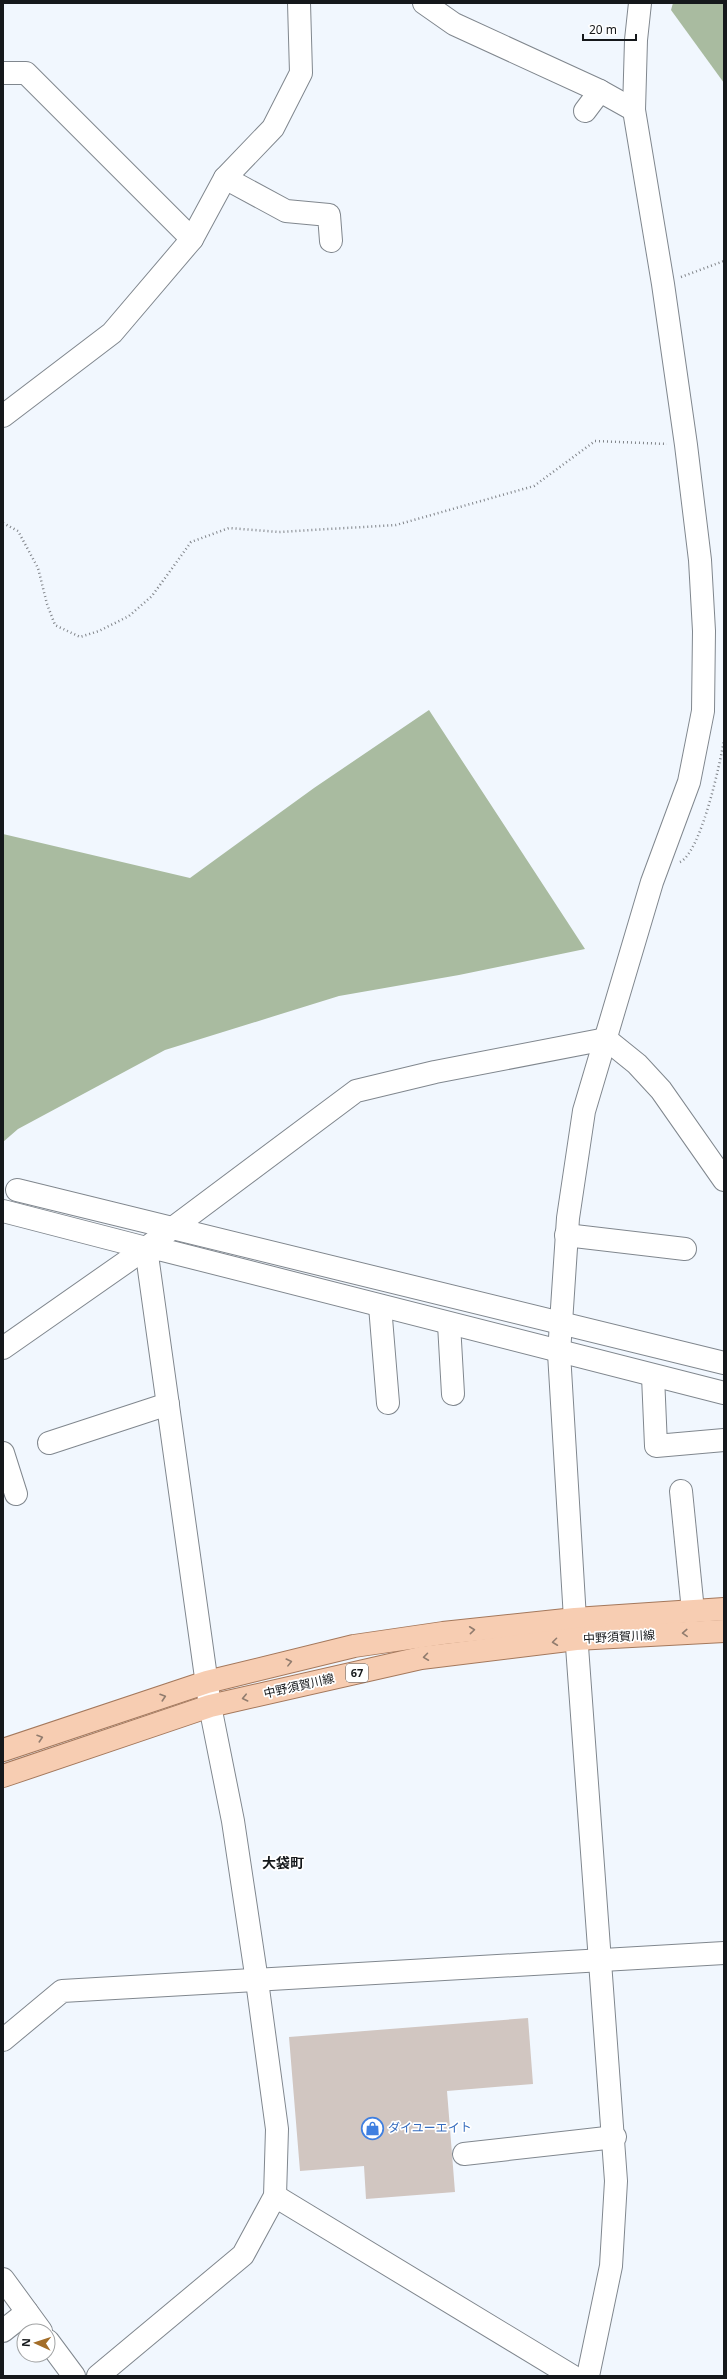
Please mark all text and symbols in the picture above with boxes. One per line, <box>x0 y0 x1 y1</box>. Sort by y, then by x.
scale bar <box>583 16 636 42</box>
text: 20 m <box>589 21 617 38</box>
one-way arrow <box>468 1626 475 1635</box>
street label: 中野須賀川線 <box>583 1626 655 1647</box>
one-way arrow <box>682 1629 688 1638</box>
one-way arrow <box>552 1637 558 1646</box>
one-way arrow <box>423 1653 429 1662</box>
one-way arrow <box>285 1659 292 1667</box>
road number: 67 <box>346 1664 368 1682</box>
street label: 中野須賀川線 <box>262 1669 336 1702</box>
one-way arrow <box>160 1693 167 1701</box>
one-way arrow <box>242 1694 248 1702</box>
one-way arrow <box>36 1734 43 1743</box>
district label: 大袋町 <box>262 1853 304 1872</box>
shop icon: ダイユーエイト <box>360 2115 386 2141</box>
place label: ダイユーエイト <box>388 2119 472 2136</box>
north arrow <box>16 2323 56 2363</box>
text: N <box>18 2338 33 2347</box>

